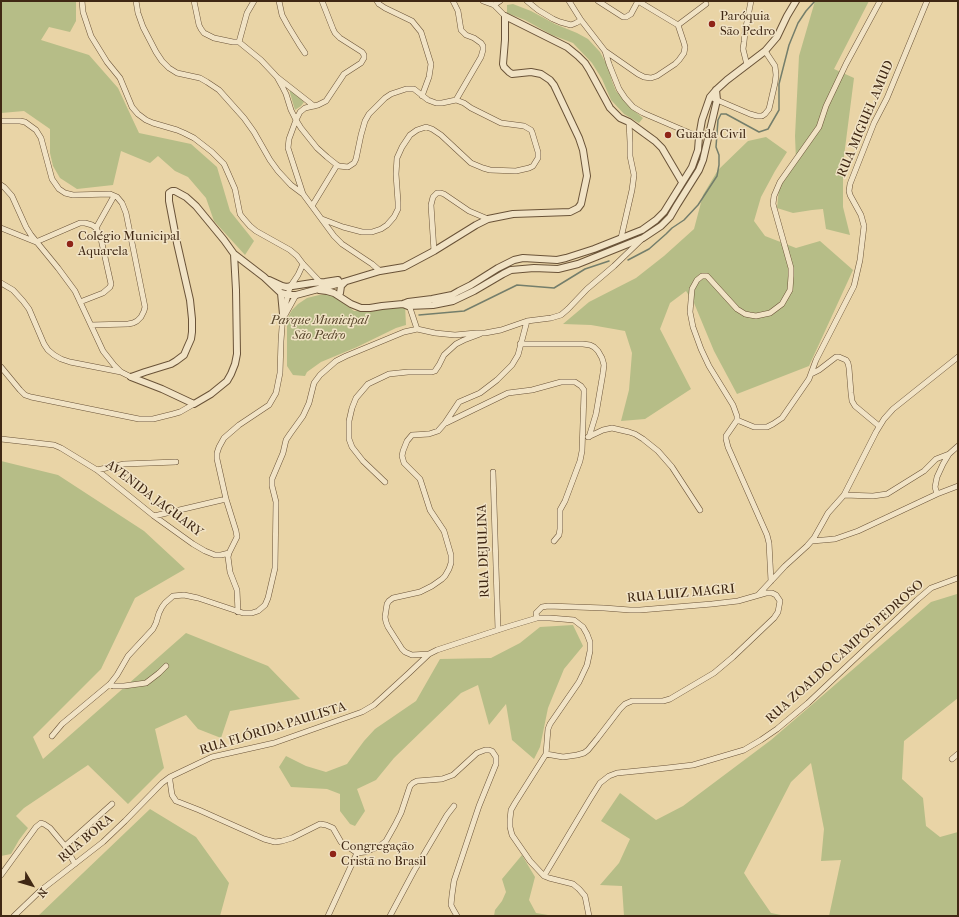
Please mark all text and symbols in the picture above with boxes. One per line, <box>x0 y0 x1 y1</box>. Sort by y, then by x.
place label: Paróquia São Pedro <box>720 9 775 40</box>
marker: Paróquia São Pedro <box>707 19 717 29</box>
street label: RUA MIGUEL AMUD <box>834 58 898 180</box>
place label: Guarda Civil <box>676 127 746 143</box>
marker: Guarda Civil <box>663 130 673 140</box>
place label: Colégio Municipal Aquarela <box>78 229 180 260</box>
marker: Colégio Municipal Aquarela <box>65 239 75 249</box>
park label: Parque Municipal São Pedro <box>270 313 368 344</box>
street label: AVENIDA JAGUARY <box>102 457 206 541</box>
street label: RUA DEJULINA <box>475 504 493 598</box>
street label: RUA ZOALDO CAMPOS PEDROSO <box>763 577 927 727</box>
street label: RUA LUIZ MAGRI <box>626 582 736 606</box>
street label: RUA FLÓRIDA PAULISTA <box>198 699 348 759</box>
street label: RUA BORA <box>55 812 117 866</box>
place label: Congregação Cristã no Brasil <box>341 839 426 870</box>
marker: Congregação Cristã no Brasil <box>328 849 338 859</box>
north arrow <box>12 865 52 905</box>
text: N <box>34 885 50 900</box>

